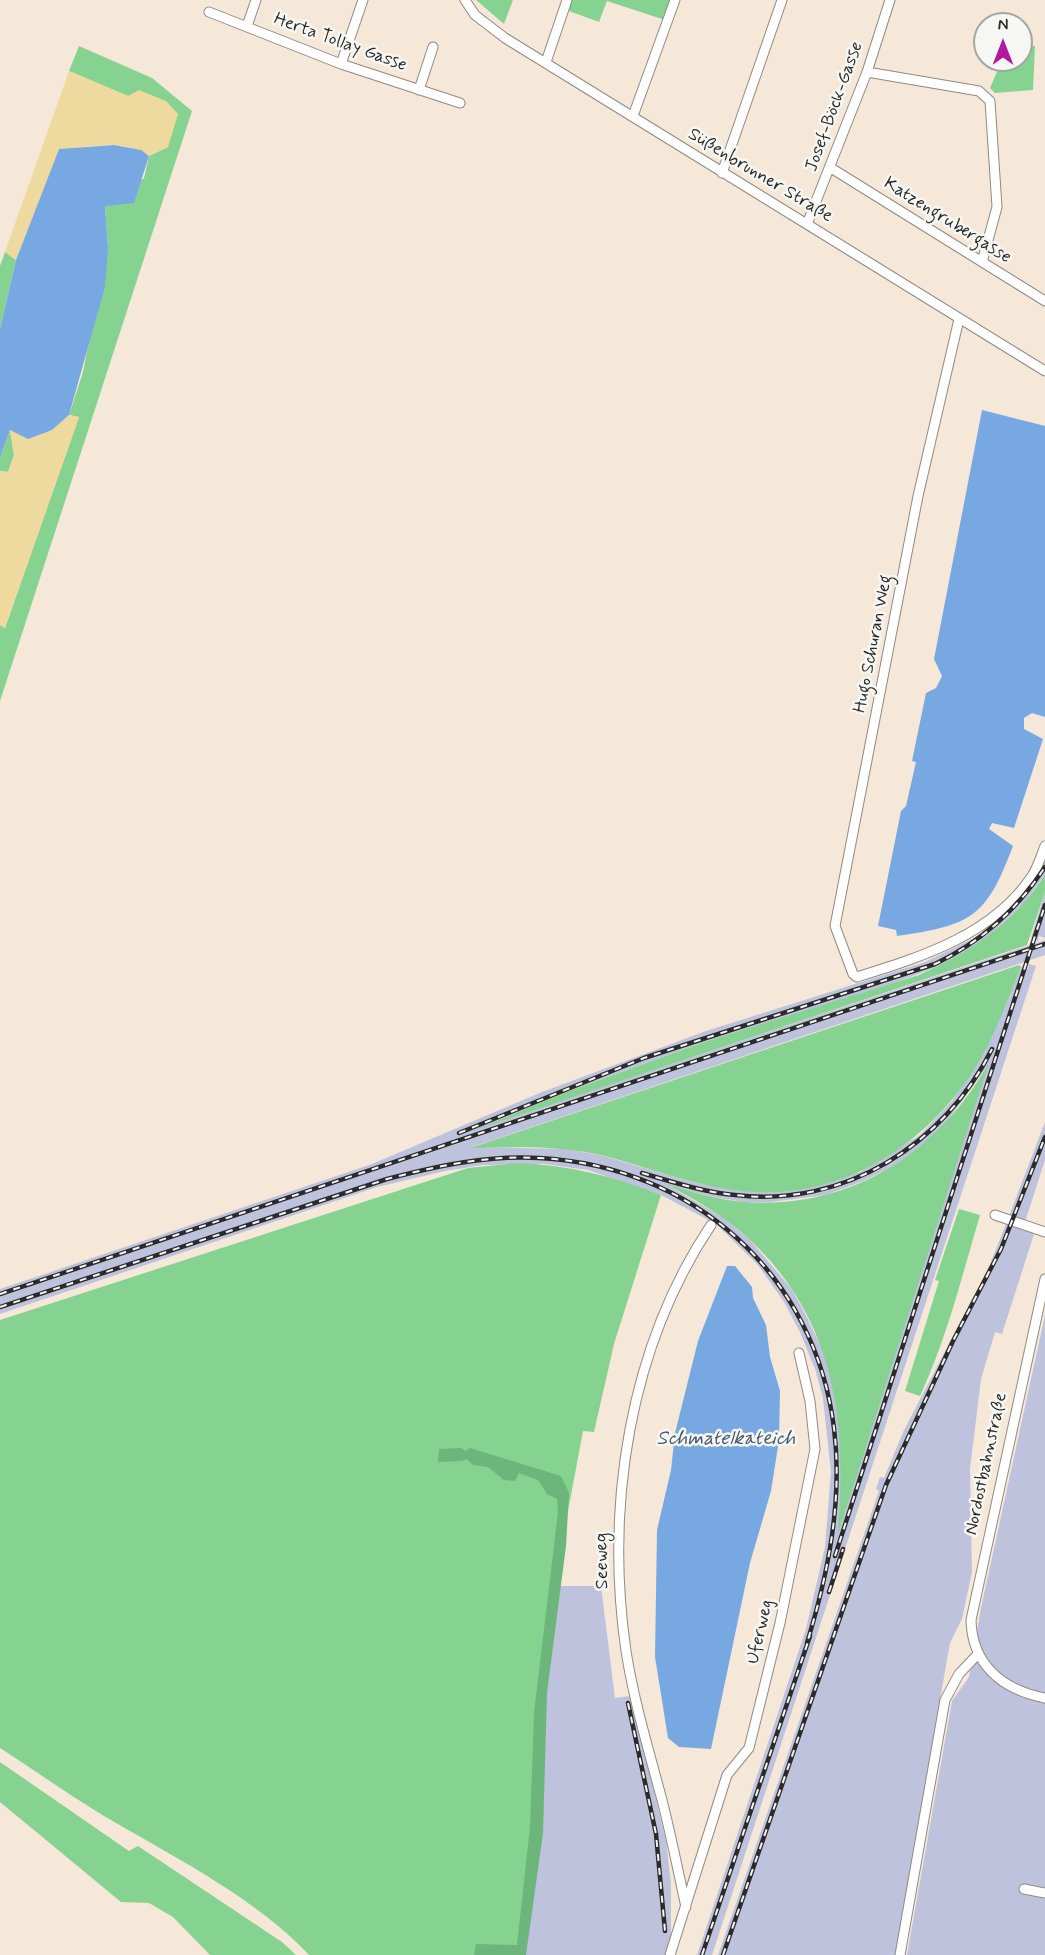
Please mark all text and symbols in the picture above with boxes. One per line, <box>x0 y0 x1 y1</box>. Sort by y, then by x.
street label: Herta Tollay Gasse <box>271 9 409 77</box>
north arrow <box>973 12 1033 72</box>
text: N <box>998 15 1008 36</box>
street label: Josef-Böck-Gasse <box>801 39 869 175</box>
street label: Süßenbrunner Straße <box>684 124 836 228</box>
street label: Katzengrubergasse <box>879 173 1015 269</box>
street label: Hugo Schuran Weg <box>850 573 898 715</box>
street label: Nordostbahnstraße <box>961 1391 1013 1537</box>
water label: Schmatelkateich <box>657 1428 795 1452</box>
street label: Seeweg <box>592 1533 614 1589</box>
street label: Uferweg <box>743 1598 779 1666</box>

